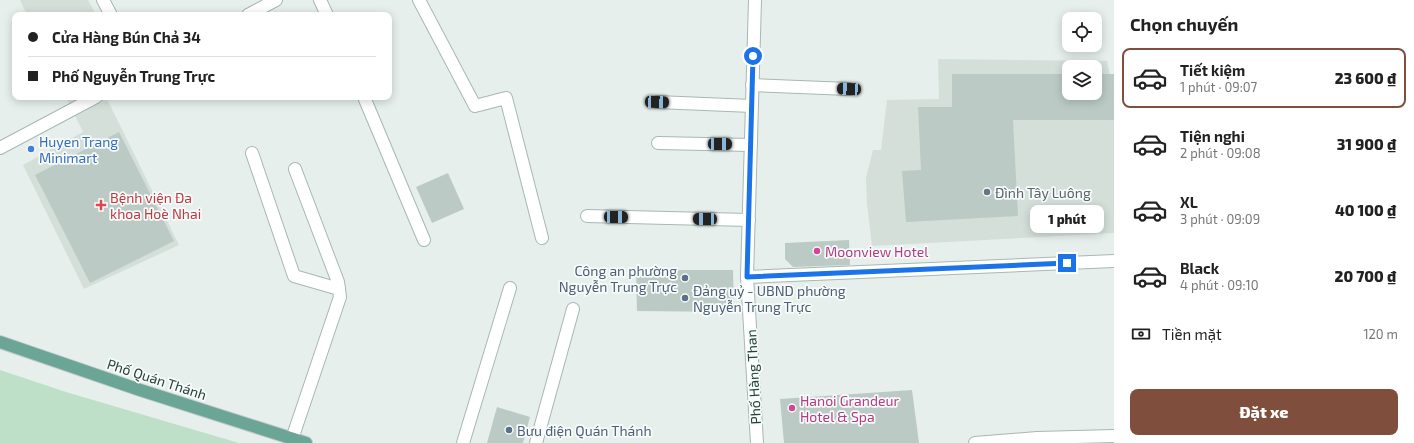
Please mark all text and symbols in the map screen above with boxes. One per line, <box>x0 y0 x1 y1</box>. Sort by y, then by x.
map controls <box>1062 12 1102 100</box>
button: locate <box>1062 12 1102 52</box>
text: Chọn chuyến <box>1130 13 1238 35</box>
text: Cửa Hàng Bún Chả 34 <box>52 28 201 46</box>
route start <box>744 47 762 65</box>
button: layers <box>1062 60 1102 100</box>
icon: car <box>1132 60 1168 96</box>
text: Tiết kiệm <box>1180 61 1245 79</box>
text: Phố Nguyễn Trung Trực <box>52 67 215 85</box>
text: 23 600 ₫ <box>1335 69 1396 87</box>
text: 1 phút · 09:07 <box>1180 79 1257 95</box>
car <box>837 82 861 96</box>
car <box>645 96 669 108</box>
icon: car <box>1132 126 1168 162</box>
text: Tiện nghi <box>1180 127 1245 145</box>
place label: Huyen Trang Minimart <box>39 133 118 166</box>
text: 31 900 ₫ <box>1337 135 1396 153</box>
car <box>708 138 732 150</box>
marker: Huyen Trang Minimart <box>26 144 36 154</box>
text: 2 phút · 09:08 <box>1180 145 1261 161</box>
place label: Đình Tây Luông <box>995 184 1091 201</box>
marker: Đình Tây Luông <box>982 187 992 197</box>
place label: Bệnh viện Đa khoa Hoè Nhai <box>110 189 201 222</box>
icon: car <box>1132 192 1168 228</box>
text: XL <box>1180 193 1198 211</box>
marker: Bệnh viện Đa khoa Hoè Nhai <box>95 199 107 211</box>
text: 40 100 ₫ <box>1335 201 1396 219</box>
callout: 1 phút <box>1030 205 1104 233</box>
car <box>604 211 628 223</box>
text: 1 phút <box>1048 211 1086 227</box>
text: 3 phút · 09:09 <box>1180 211 1260 227</box>
car <box>693 213 717 225</box>
place label: Moonview Hotel <box>825 243 929 260</box>
marker: Moonview Hotel <box>812 246 822 256</box>
route end <box>1058 254 1076 272</box>
icon: car <box>1132 258 1168 294</box>
text: Black <box>1180 259 1219 277</box>
place label: Công an phường Nguyễn Trung Trực <box>559 262 677 295</box>
text: 20 700 ₫ <box>1335 267 1396 285</box>
marker: Công an phường Nguyễn Trung Trực <box>680 273 690 283</box>
text: 4 phút · 09:10 <box>1180 277 1259 293</box>
place label: Đảng uỷ - UBND phường Nguyễn Trung Trực <box>693 282 846 315</box>
marker: Đảng uỷ - UBND phường Nguyễn Trung Trực <box>680 293 690 303</box>
icon: cash <box>1130 323 1152 345</box>
text: Tiền mặt <box>1162 325 1222 343</box>
text: 120 m <box>1363 326 1398 342</box>
street label: Phố Hàng Than <box>742 329 764 425</box>
street label: Phố Quán Thánh <box>105 355 209 403</box>
button: Đặt xe <box>1130 389 1398 435</box>
place label: Hanoi Grandeur Hotel & Spa <box>800 392 899 425</box>
marker: Hanoi Grandeur Hotel & Spa <box>787 403 797 413</box>
place label: Bưu điện Quán Thánh <box>517 422 652 439</box>
marker: Bưu điện Quán Thánh <box>504 425 514 435</box>

